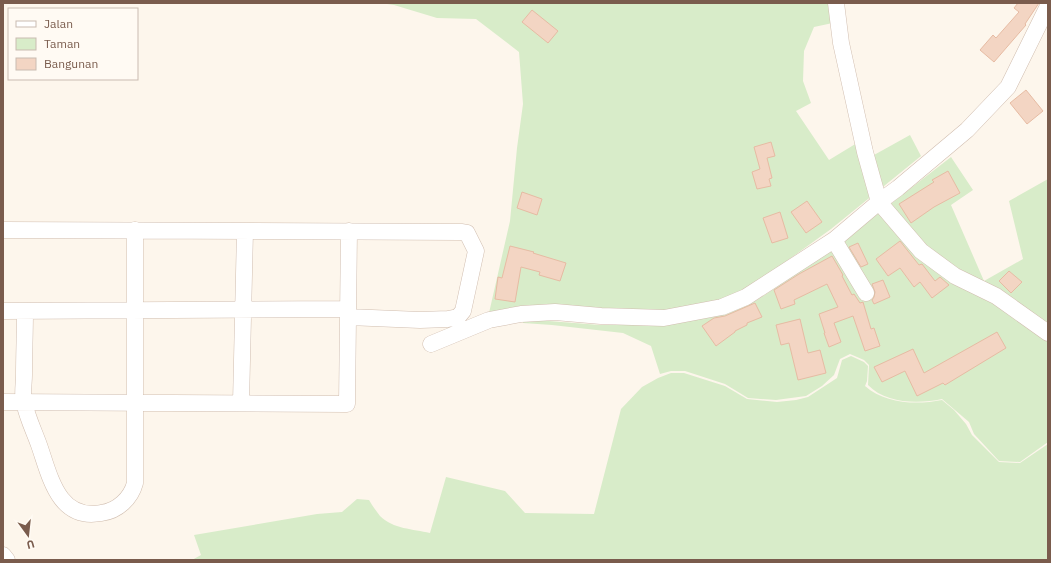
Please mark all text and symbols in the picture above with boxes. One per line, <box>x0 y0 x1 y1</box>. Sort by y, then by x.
legend <box>8 8 138 80</box>
text: Jalan <box>44 16 73 31</box>
text: Taman <box>44 36 80 51</box>
text: Bangunan <box>44 56 98 71</box>
north arrow <box>8 515 48 555</box>
text: U <box>25 537 36 552</box>

